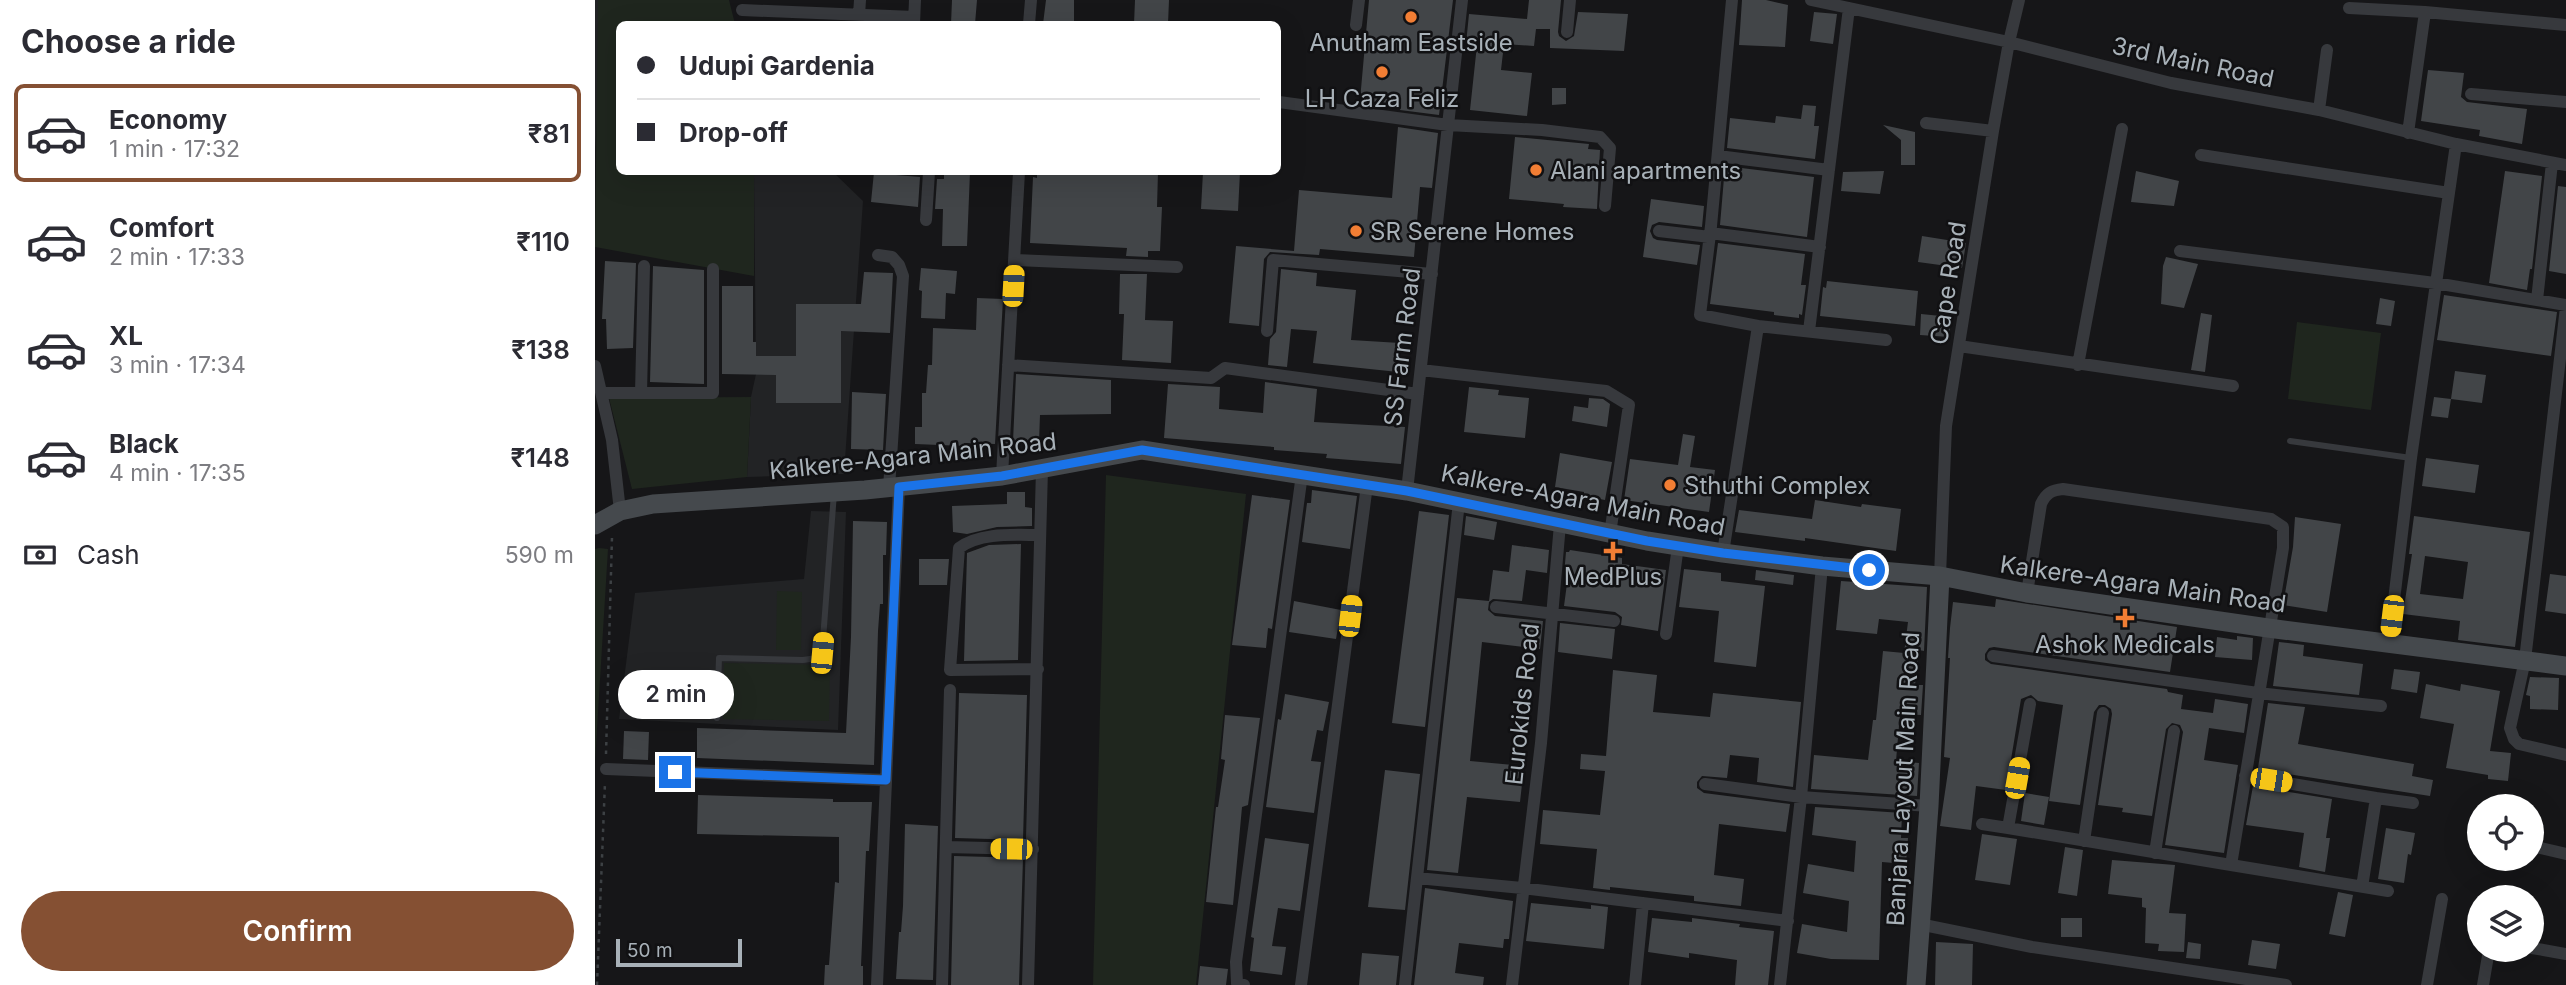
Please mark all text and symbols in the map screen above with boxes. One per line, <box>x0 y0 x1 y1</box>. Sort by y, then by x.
marker: Anutham Eastside <box>1403 9 1419 25</box>
text: Choose a ride <box>21 22 236 61</box>
place label: Anutham Eastside <box>1309 28 1513 57</box>
street label: 3rd Main Road <box>2109 31 2277 93</box>
text: Udupi Gardenia <box>679 50 875 81</box>
marker: LH Caza Feliz <box>1374 64 1390 80</box>
place label: LH Caza Feliz <box>1305 84 1459 113</box>
icon: car <box>25 102 88 165</box>
text: Economy <box>109 104 227 135</box>
text: Drop-off <box>679 117 788 148</box>
text: ₹81 <box>528 118 570 149</box>
text: 1 min · 17:32 <box>109 135 240 163</box>
place label: Alani apartments <box>1550 156 1741 185</box>
marker: Alani apartments <box>1528 162 1544 178</box>
icon: car <box>25 210 88 273</box>
text: Comfort <box>109 212 214 243</box>
place label: SR Serene Homes <box>1370 217 1574 246</box>
street label: Cape Road <box>1924 219 1972 347</box>
marker: SR Serene Homes <box>1348 223 1364 239</box>
text: ₹110 <box>516 226 570 257</box>
text: 2 min · 17:33 <box>109 243 245 271</box>
car <box>1002 264 1025 308</box>
street label: SS Farm Road <box>1378 266 1426 428</box>
icon: car <box>25 318 88 381</box>
text: XL <box>109 320 143 351</box>
text: ₹138 <box>511 334 570 365</box>
text: 3 min · 17:34 <box>109 351 246 379</box>
icon: car <box>25 426 88 489</box>
street label: Kalkere-Agara Main Road <box>768 426 1058 486</box>
text: Black <box>109 428 179 459</box>
text: ₹148 <box>510 442 570 473</box>
street label: Kalkere-Agara Main Road <box>1439 458 1727 542</box>
text: 4 min · 17:35 <box>109 459 246 487</box>
place label: Sthuthi Complex <box>1684 471 1870 500</box>
marker: Sthuthi Complex <box>1662 477 1678 493</box>
icon: cash <box>21 536 59 574</box>
text: Cash <box>77 539 140 570</box>
text: 590 m <box>505 541 574 569</box>
marker: MedPlus <box>1605 543 1621 559</box>
street label: Kalkere-Agara Main Road <box>1998 550 2288 618</box>
route start <box>1853 554 1885 586</box>
place label: MedPlus <box>1564 562 1662 591</box>
car <box>1338 594 1363 638</box>
car <box>2380 594 2405 638</box>
marker: Ashok Medicals <box>2117 610 2133 626</box>
street label: Eurokids Road <box>1499 622 1545 786</box>
place label: Ashok Medicals <box>2035 630 2215 659</box>
car <box>810 631 835 675</box>
street label: Banjara Layout Main Road <box>1881 631 1925 927</box>
callout: 2 min <box>617 670 733 720</box>
text: 2 min <box>646 680 706 708</box>
car <box>2004 755 2031 801</box>
route end <box>659 756 691 788</box>
car <box>2249 766 2294 794</box>
map controls <box>2467 794 2544 962</box>
button: locate <box>2467 794 2544 871</box>
car <box>990 838 1033 860</box>
button: layers <box>2467 885 2544 962</box>
button: Confirm <box>21 891 574 971</box>
scale bar <box>616 936 742 968</box>
text: 50 m <box>627 939 673 962</box>

